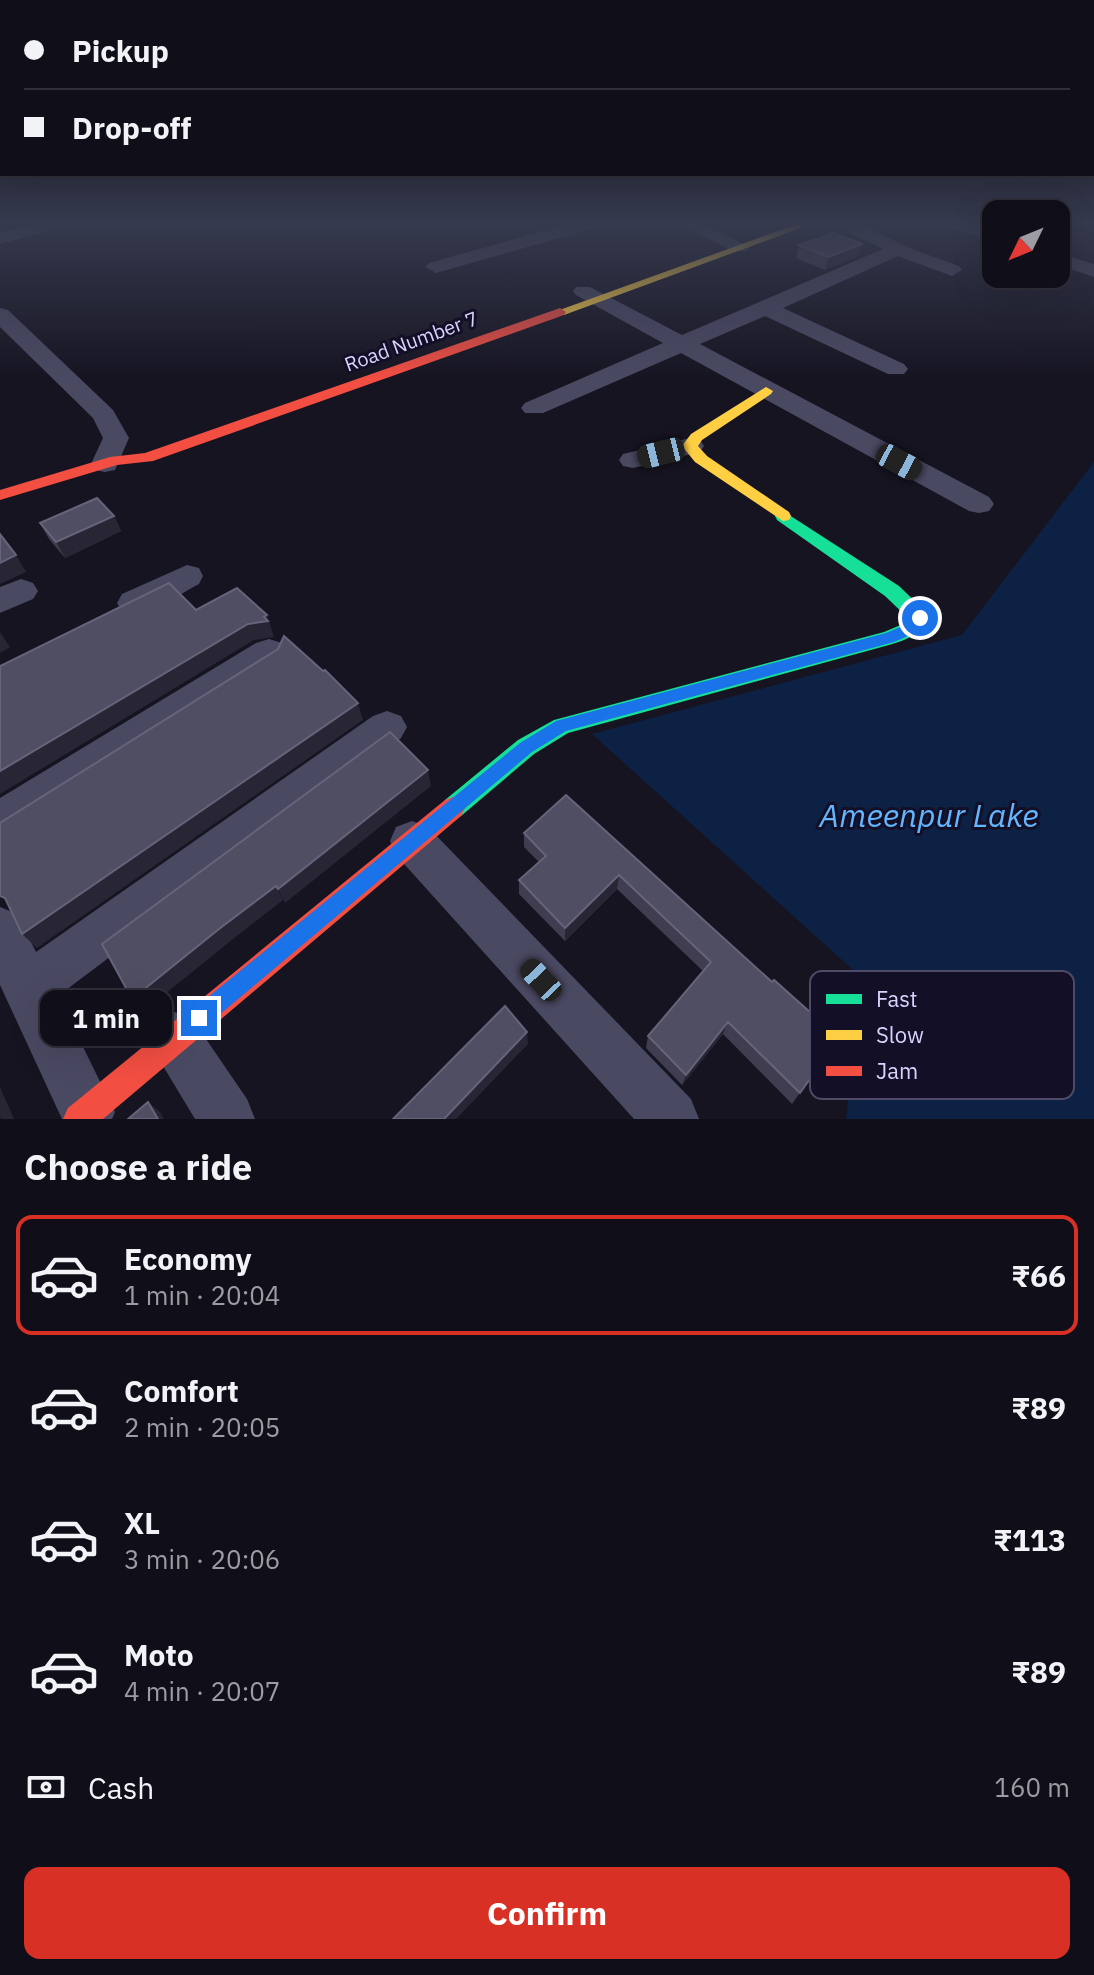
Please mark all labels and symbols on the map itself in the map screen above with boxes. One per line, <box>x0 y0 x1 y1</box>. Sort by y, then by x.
north arrow <box>982 200 1070 288</box>
street label: Road Number 7 <box>340 304 482 378</box>
car <box>635 436 687 470</box>
car <box>872 440 926 484</box>
route start <box>902 600 938 636</box>
water label: Ameenpur Lake <box>818 794 1039 836</box>
car <box>516 954 566 1006</box>
legend <box>810 971 1074 1099</box>
text: Fast <box>876 984 917 1013</box>
callout: 1 min <box>39 990 171 1046</box>
route end <box>181 1000 217 1036</box>
text: Slow <box>876 1020 924 1049</box>
text: Jam <box>876 1056 918 1085</box>

